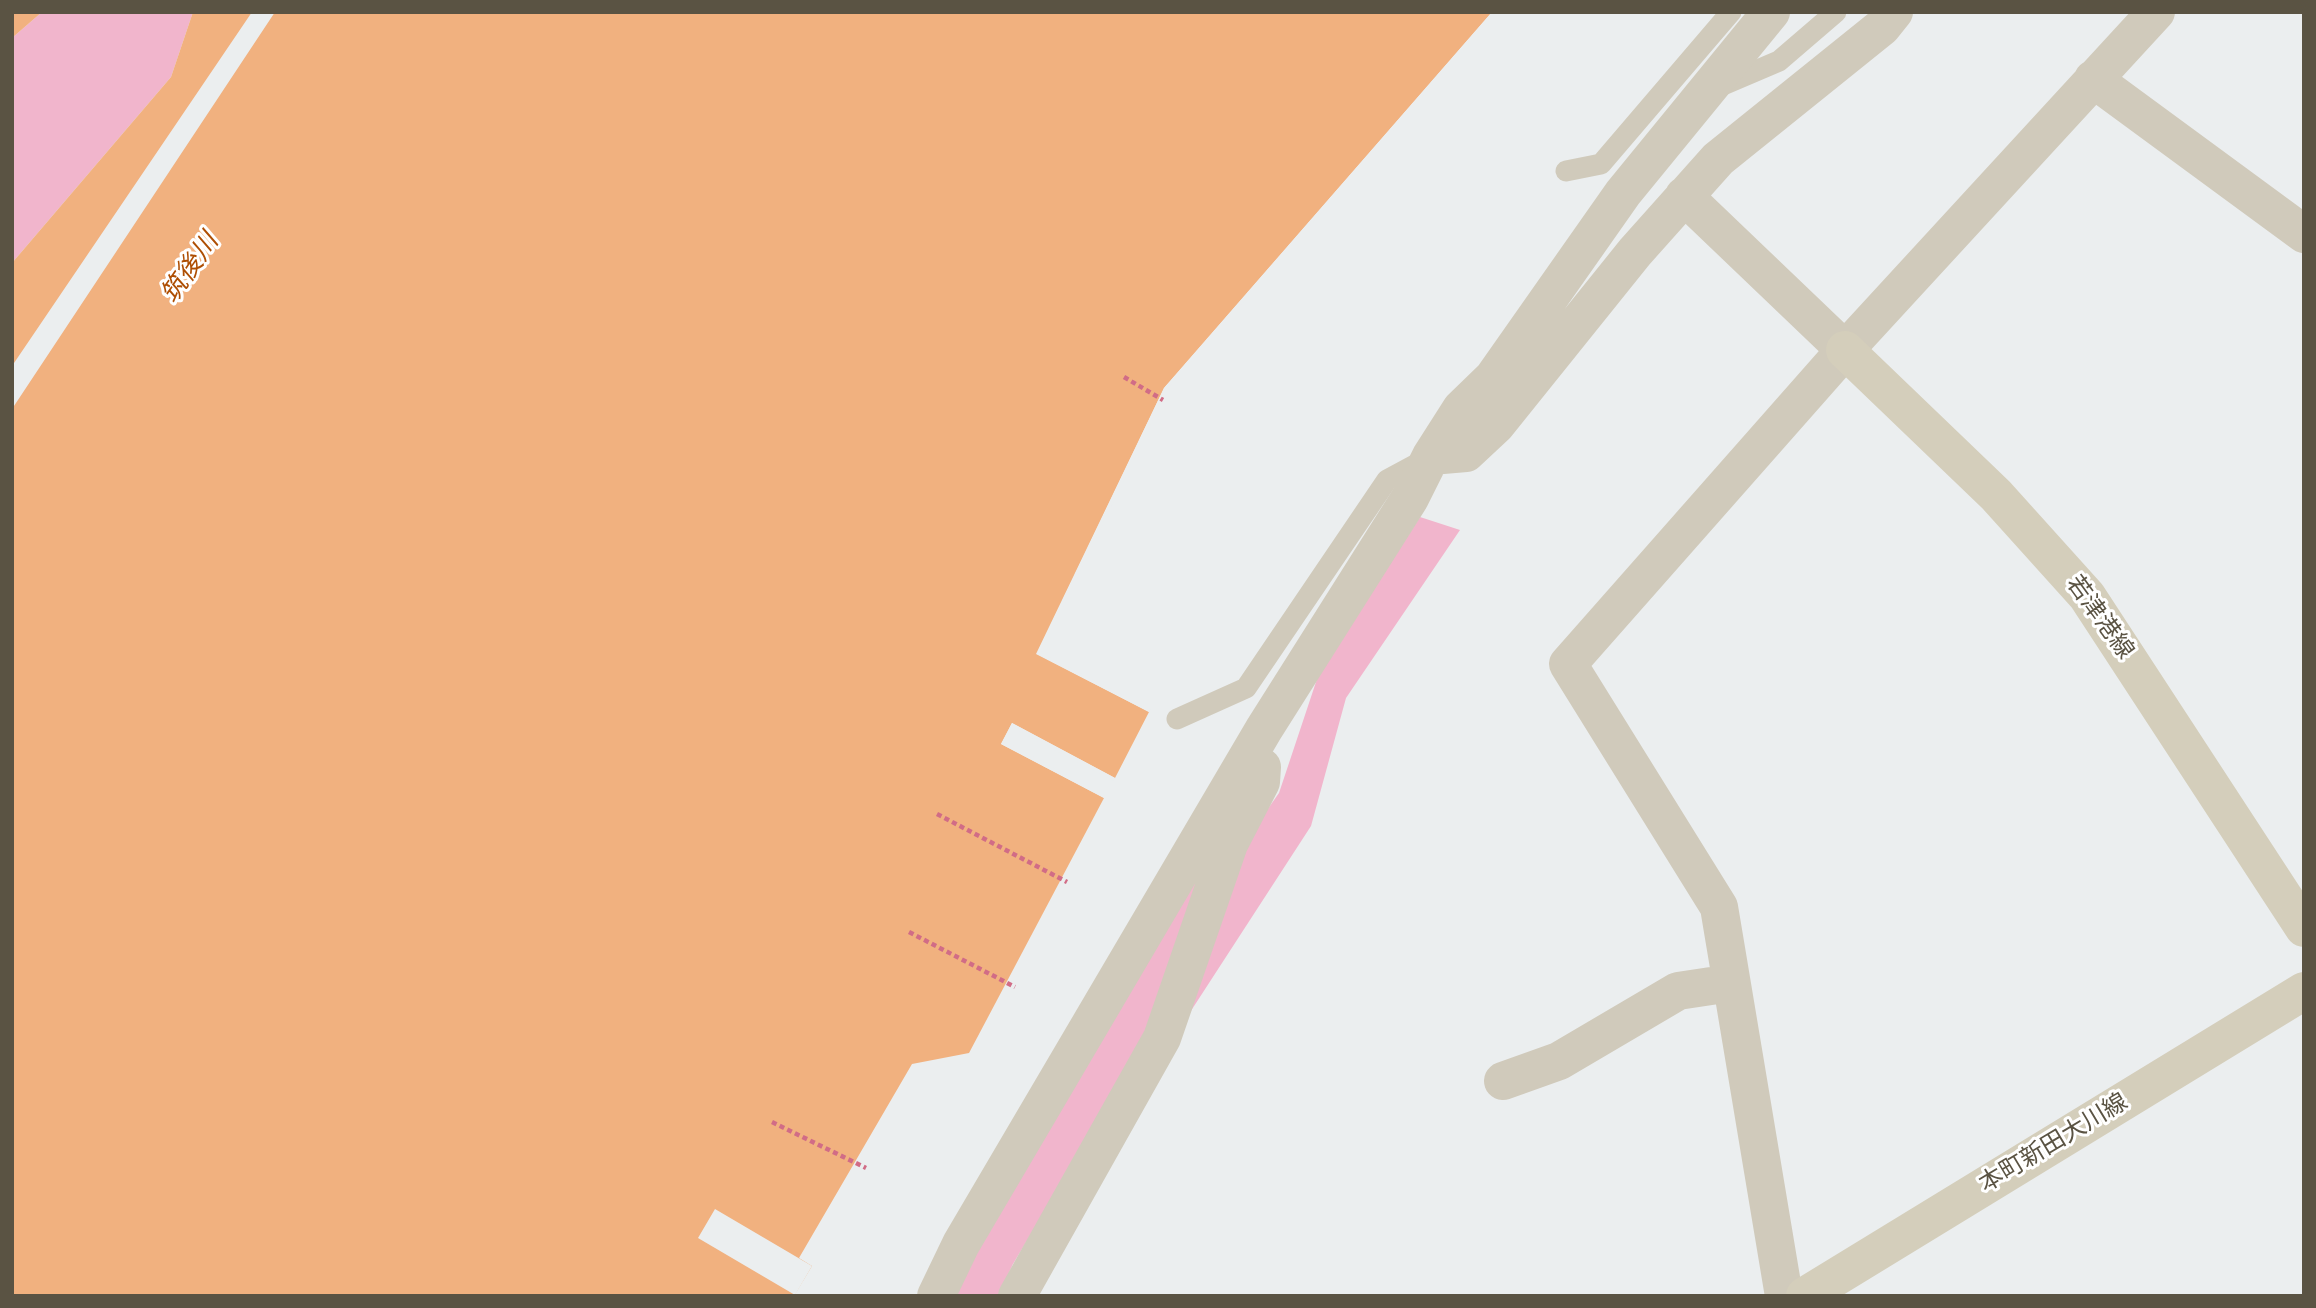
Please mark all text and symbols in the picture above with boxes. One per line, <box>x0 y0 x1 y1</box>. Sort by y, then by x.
water label: 筑後川 <box>156 228 226 310</box>
street label: 若津港線 <box>2059 571 2139 665</box>
street label: 本町新田大川線 <box>1975 1088 2133 1200</box>

